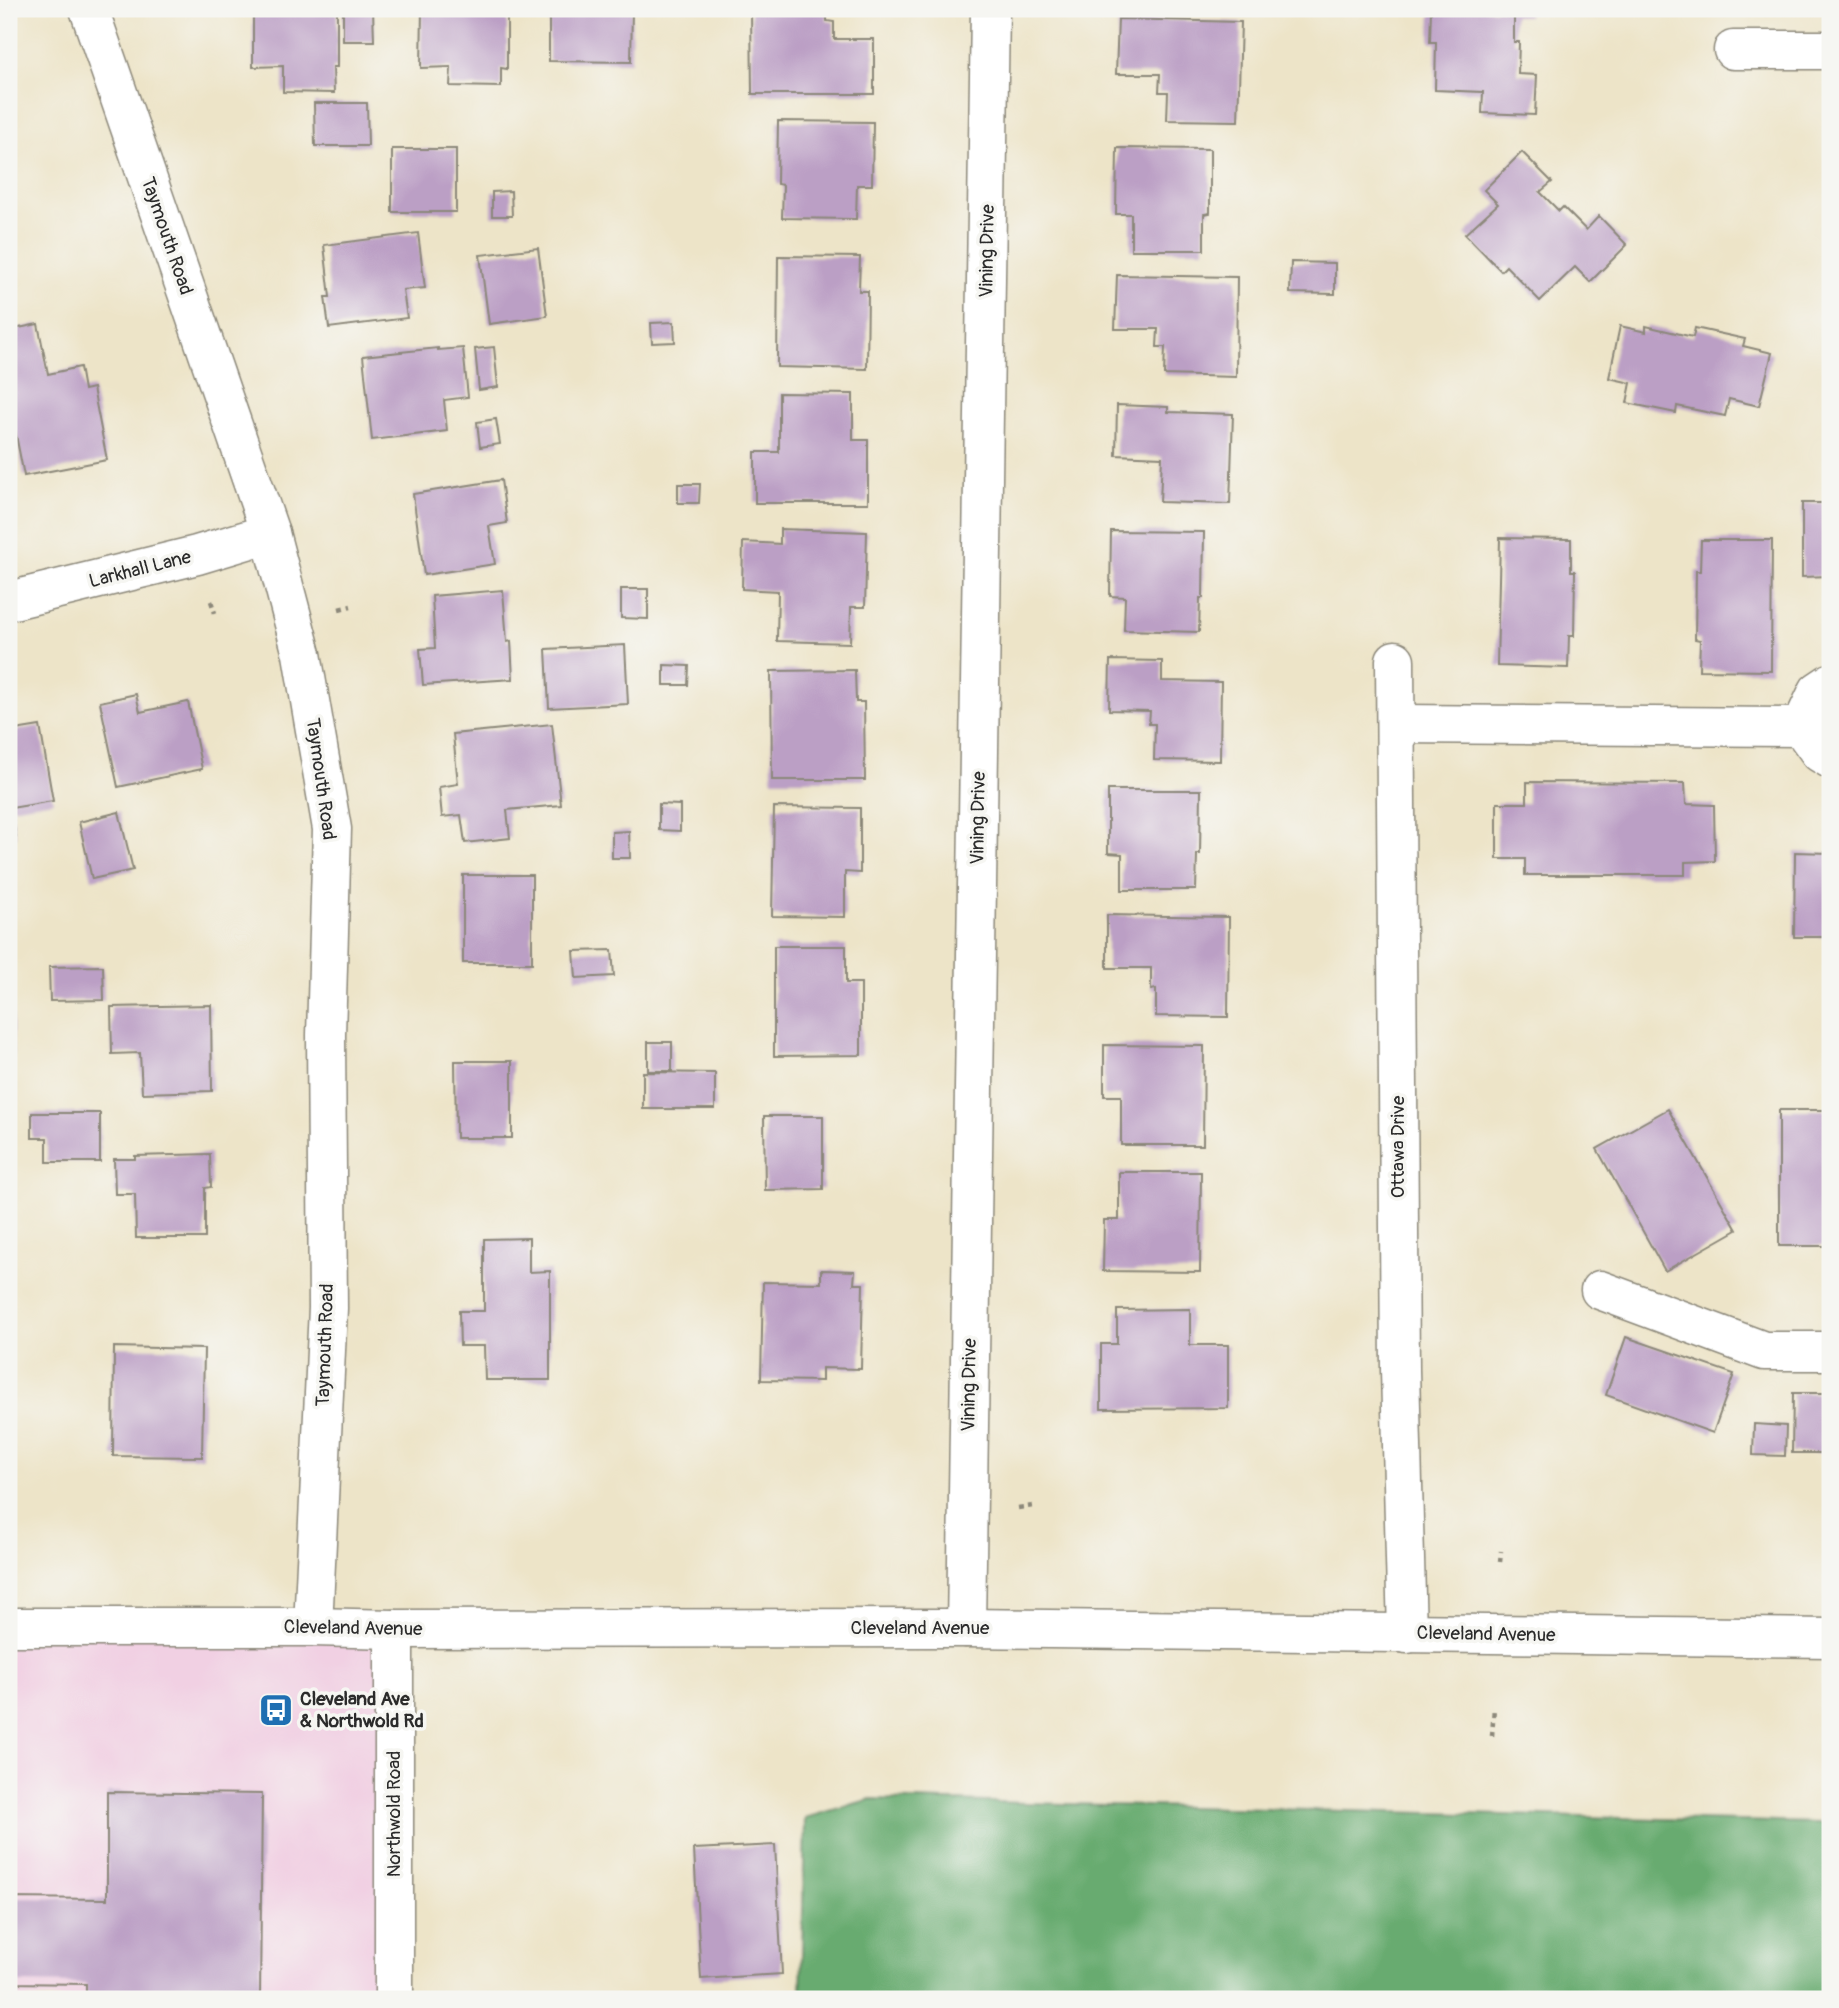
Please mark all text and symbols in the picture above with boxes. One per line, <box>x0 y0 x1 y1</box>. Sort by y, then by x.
street label: Taymouth Road <box>136 174 198 298</box>
street label: Vining Drive <box>974 203 1000 298</box>
street label: Larkhall Lane <box>87 545 194 593</box>
street label: Taymouth Road <box>301 716 341 842</box>
street label: Vining Drive <box>965 770 991 865</box>
street label: Ottawa Drive <box>1386 1095 1410 1198</box>
street label: Taymouth Road <box>311 1283 339 1407</box>
street label: Vining Drive <box>956 1337 982 1432</box>
street label: Cleveland Avenue <box>283 1615 423 1641</box>
street label: Cleveland Avenue <box>851 1616 990 1640</box>
street label: Cleveland Avenue <box>1416 1621 1556 1647</box>
place label: Cleveland Ave & Northwold Rd <box>300 1687 424 1733</box>
bus stop icon: Cleveland Ave & Northwold Rd <box>257 1691 295 1729</box>
street label: Northwold Road <box>382 1751 406 1877</box>

